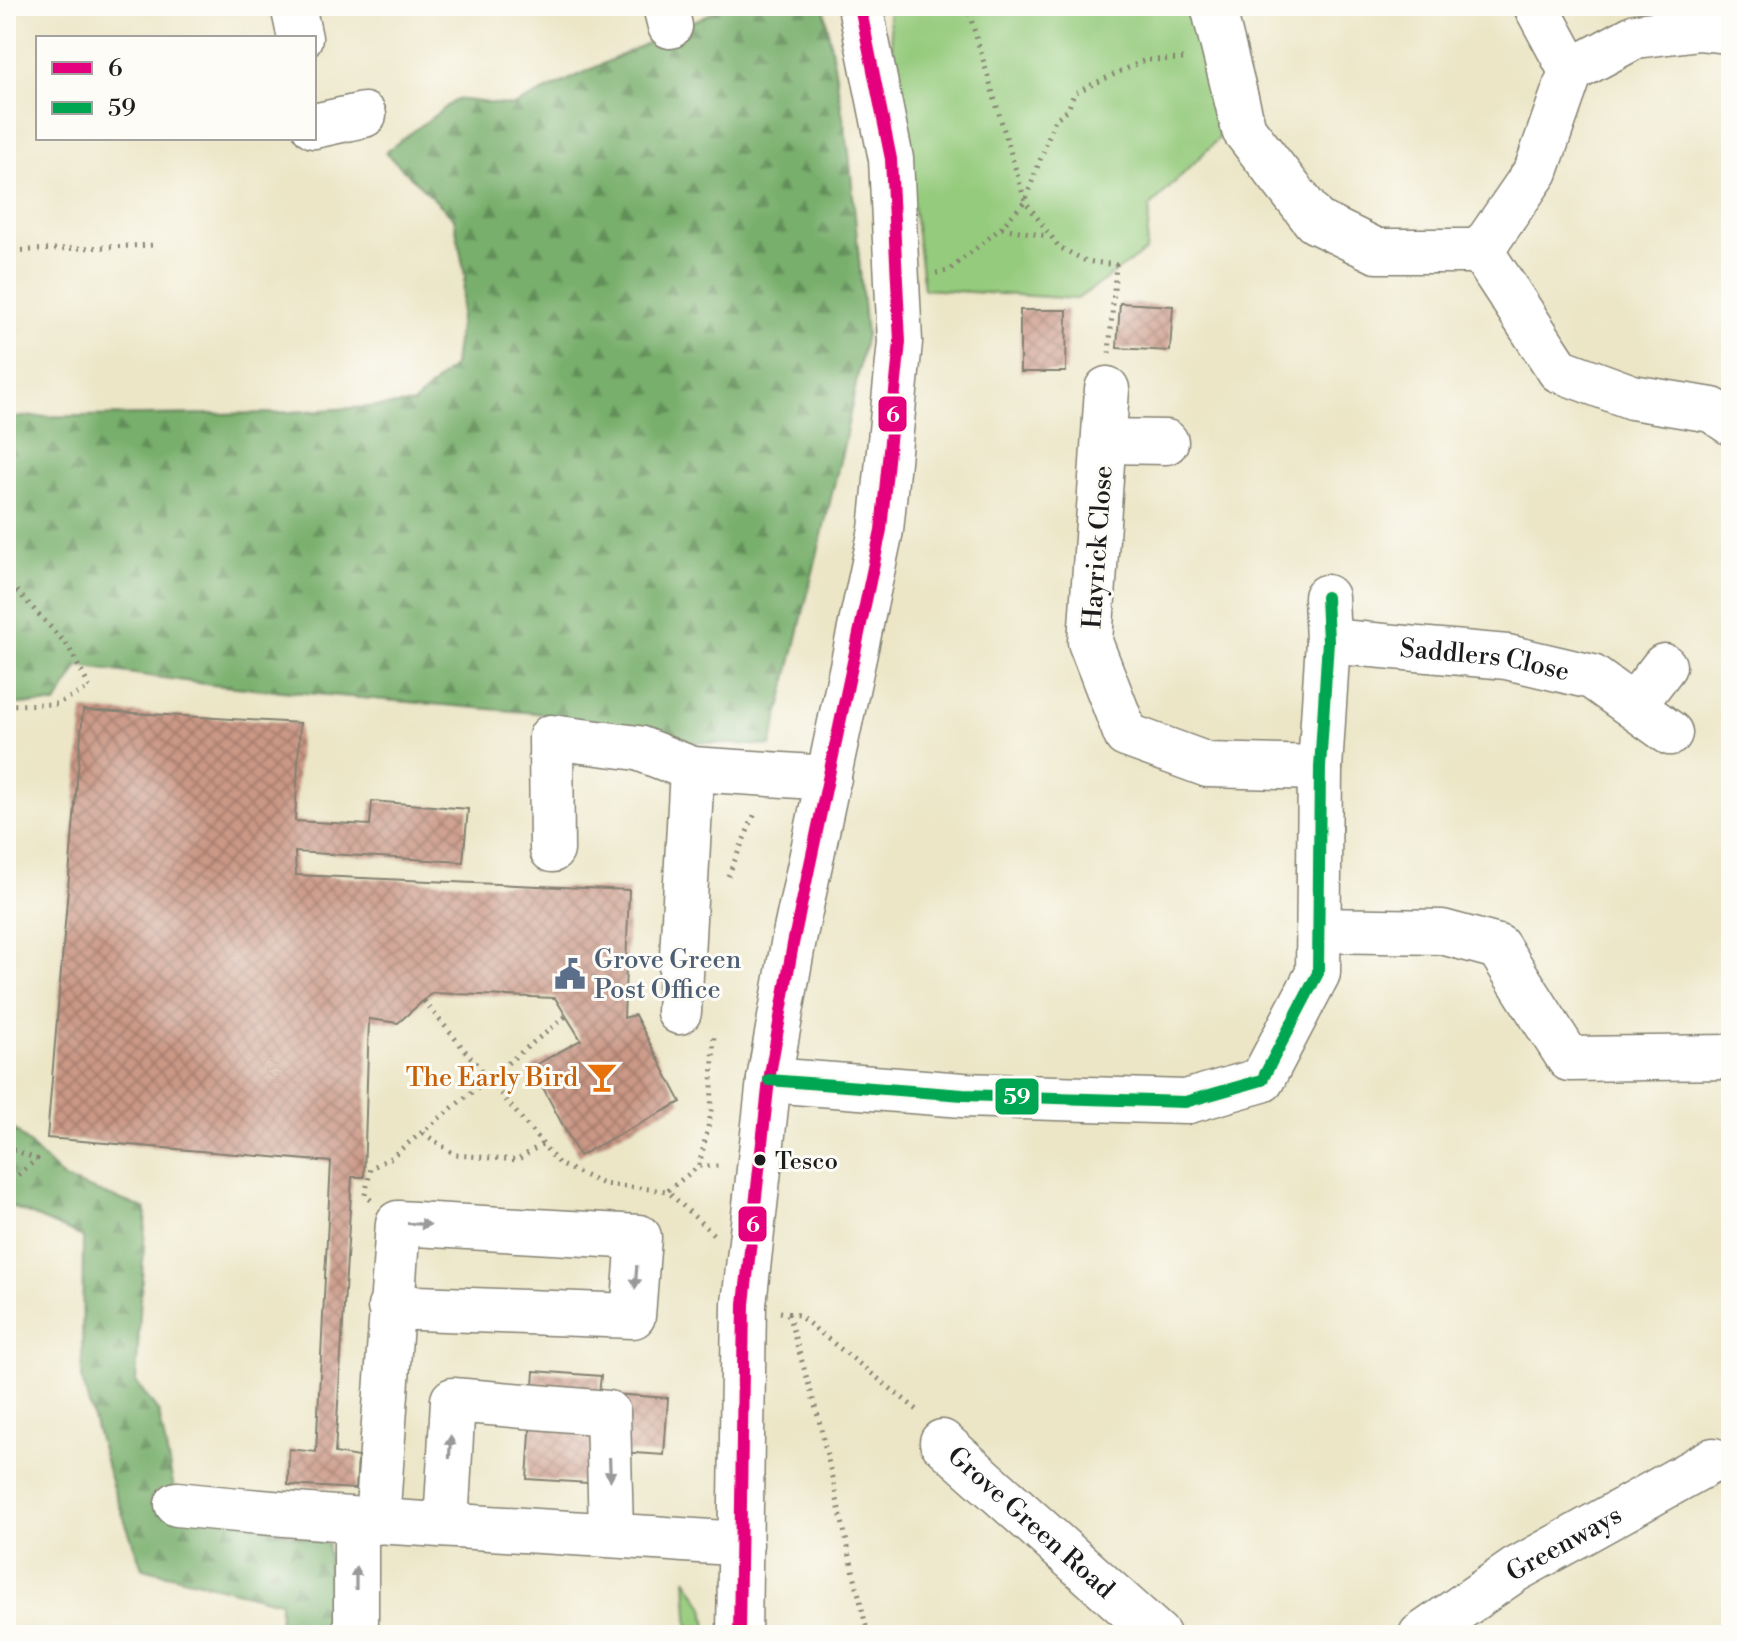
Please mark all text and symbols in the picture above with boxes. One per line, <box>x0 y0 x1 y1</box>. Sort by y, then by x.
legend <box>36 36 316 140</box>
text: 6 <box>108 54 123 84</box>
text: 59 <box>108 94 136 124</box>
line badge: 6 <box>877 395 908 433</box>
text: 6 <box>886 402 900 429</box>
street label: Hayrick Close <box>1076 464 1120 630</box>
street label: Saddlers Close <box>1399 633 1573 688</box>
place label: Grove Green Post Office <box>594 944 741 1006</box>
public building icon: Grove Green Post Office <box>553 957 587 991</box>
bar icon: The Early Bird <box>585 1060 619 1094</box>
place label: The Early Bird <box>406 1062 578 1094</box>
line badge: 59 <box>994 1077 1040 1116</box>
text: 59 <box>1003 1084 1031 1111</box>
place label: Tesco <box>775 1147 838 1177</box>
marker: Tesco <box>752 1152 768 1168</box>
line badge: 6 <box>737 1205 768 1243</box>
text: 6 <box>746 1212 760 1239</box>
one-way arrow <box>407 1218 432 1231</box>
one-way arrow <box>629 1264 642 1289</box>
one-way arrow <box>444 1434 457 1459</box>
street label: Grove Green Road <box>941 1440 1121 1606</box>
one-way arrow <box>603 1457 616 1483</box>
street label: Greenways <box>1501 1499 1627 1589</box>
one-way arrow <box>350 1565 362 1590</box>

